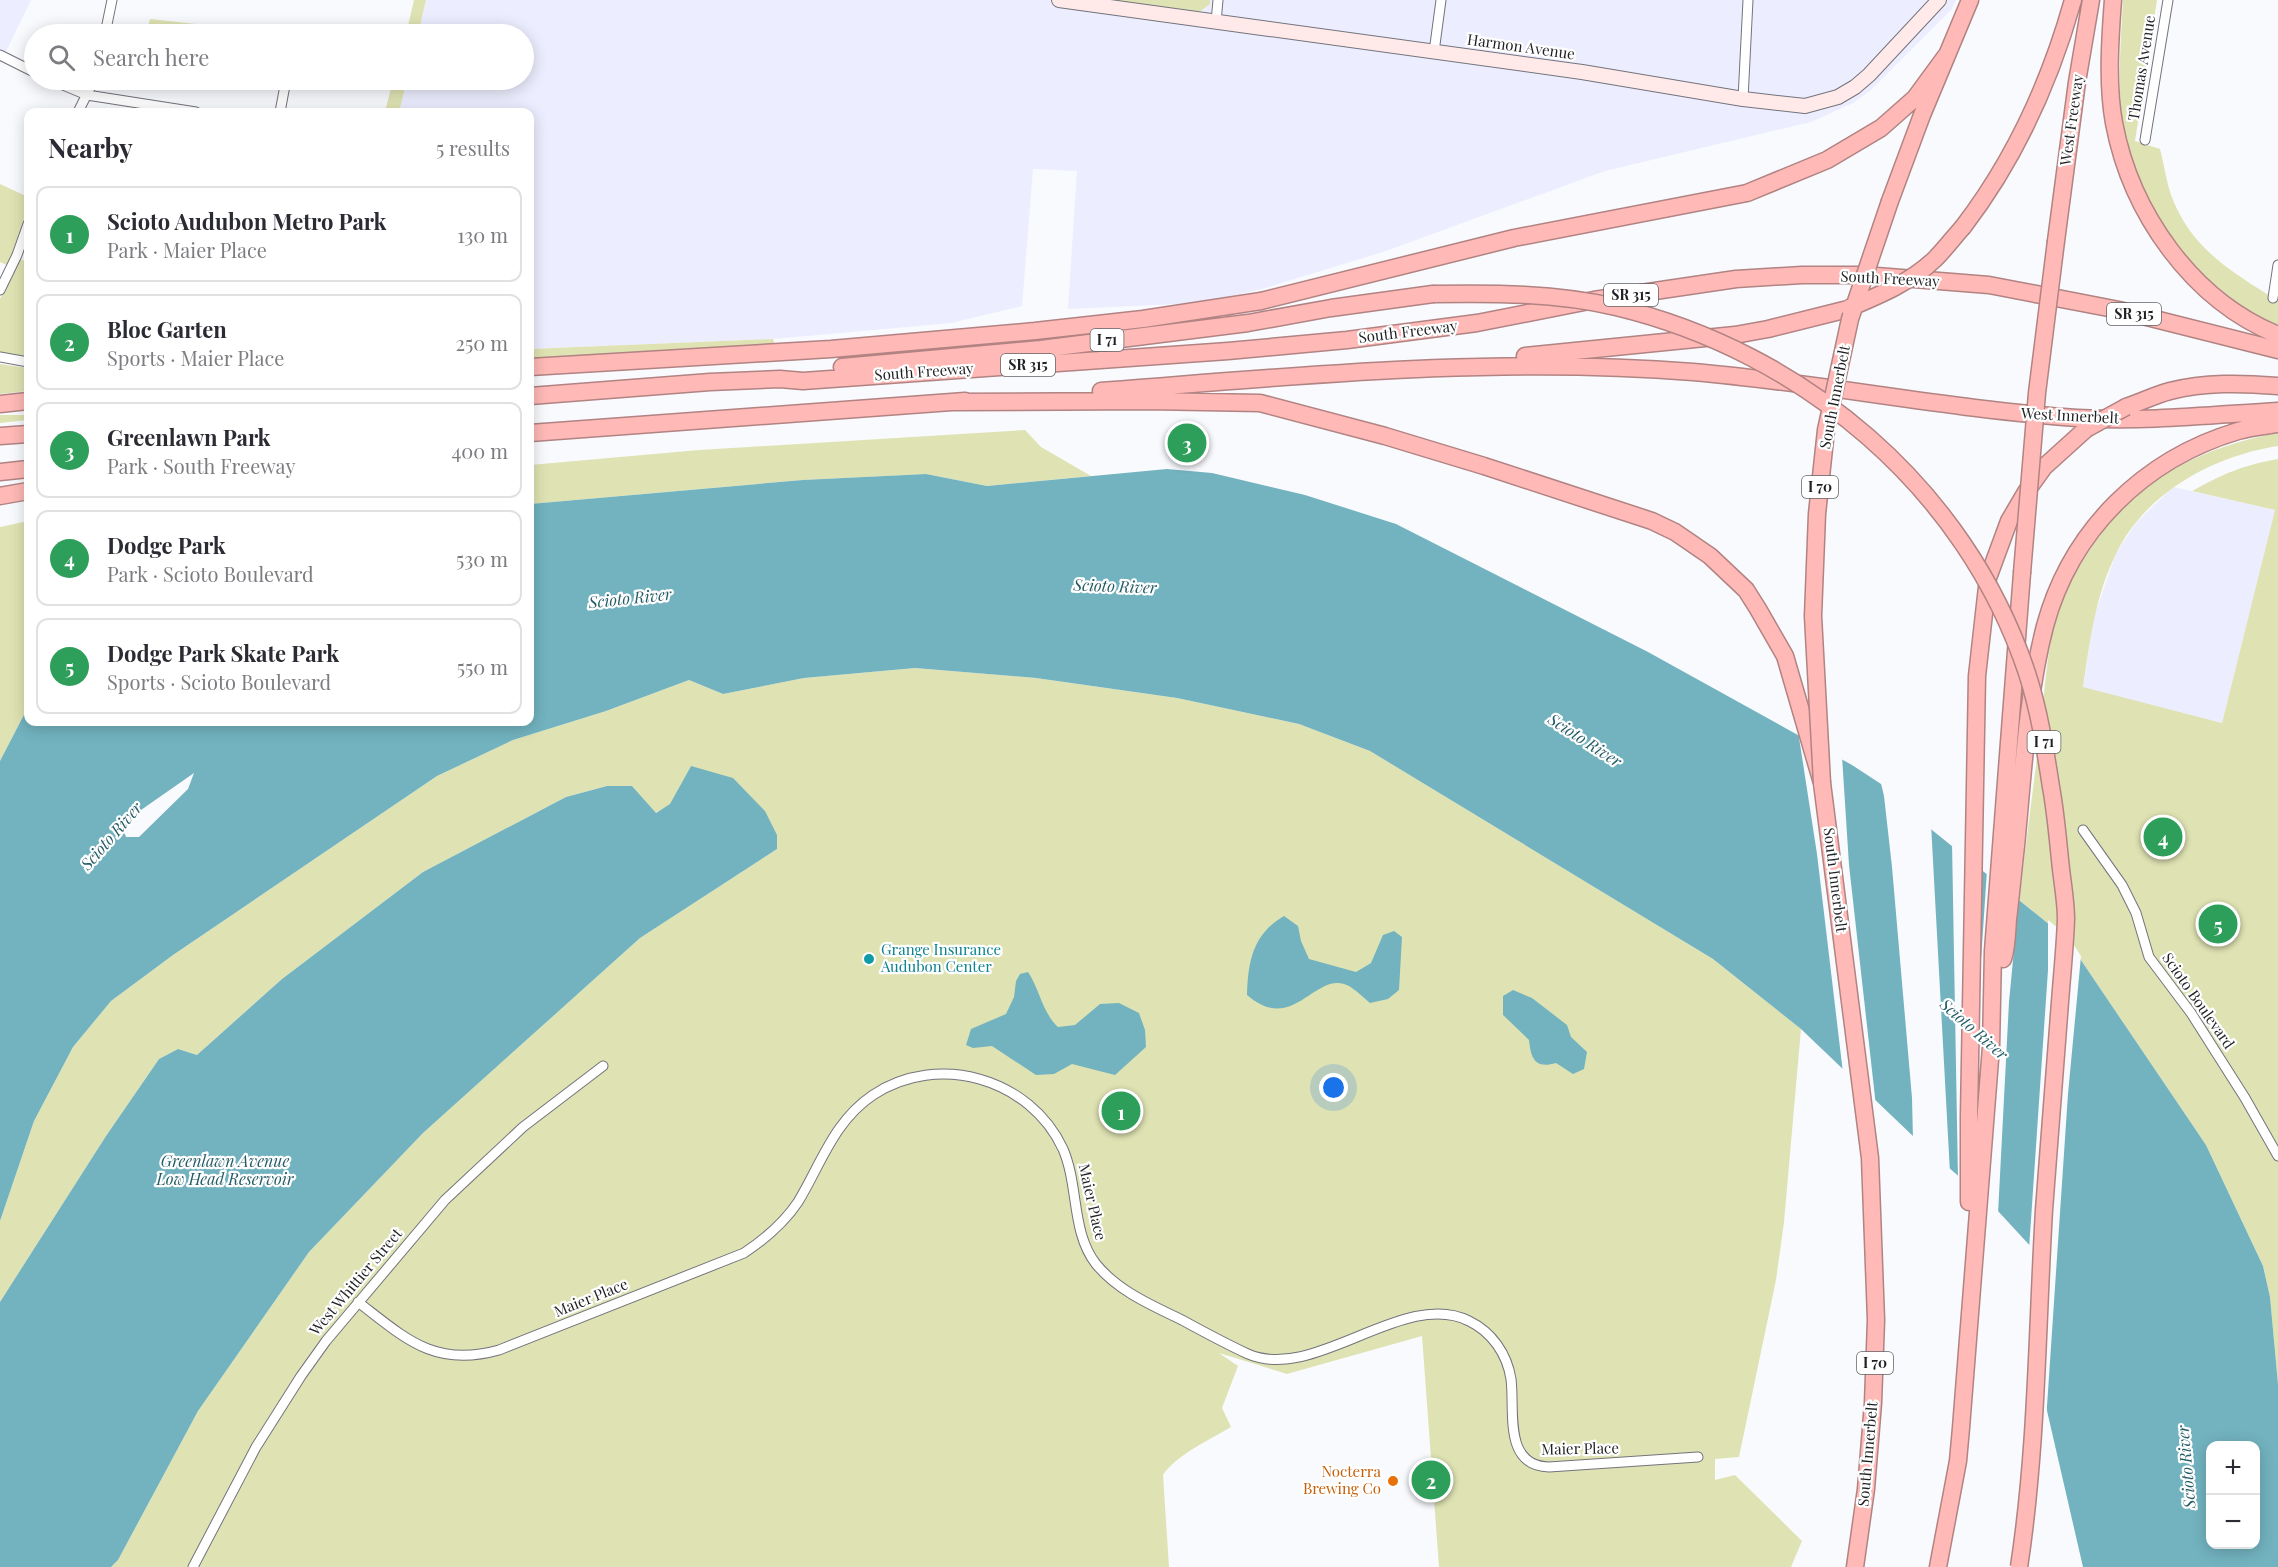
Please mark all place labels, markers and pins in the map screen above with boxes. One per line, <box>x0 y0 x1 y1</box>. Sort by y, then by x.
pin: 3 <box>1168 420 1206 466</box>
pin: 4 <box>2144 814 2182 860</box>
pin: 5 <box>2198 902 2238 946</box>
place label: Grange Insurance Audubon Center <box>880 939 1001 976</box>
marker: Grange Insurance Audubon Center <box>862 952 876 966</box>
pin: 1 <box>1102 1088 1140 1134</box>
pin: 2 <box>1412 1458 1450 1502</box>
place label: Nocterra Brewing Co <box>1303 1461 1382 1498</box>
marker: Nocterra Brewing Co <box>1386 1474 1400 1488</box>

